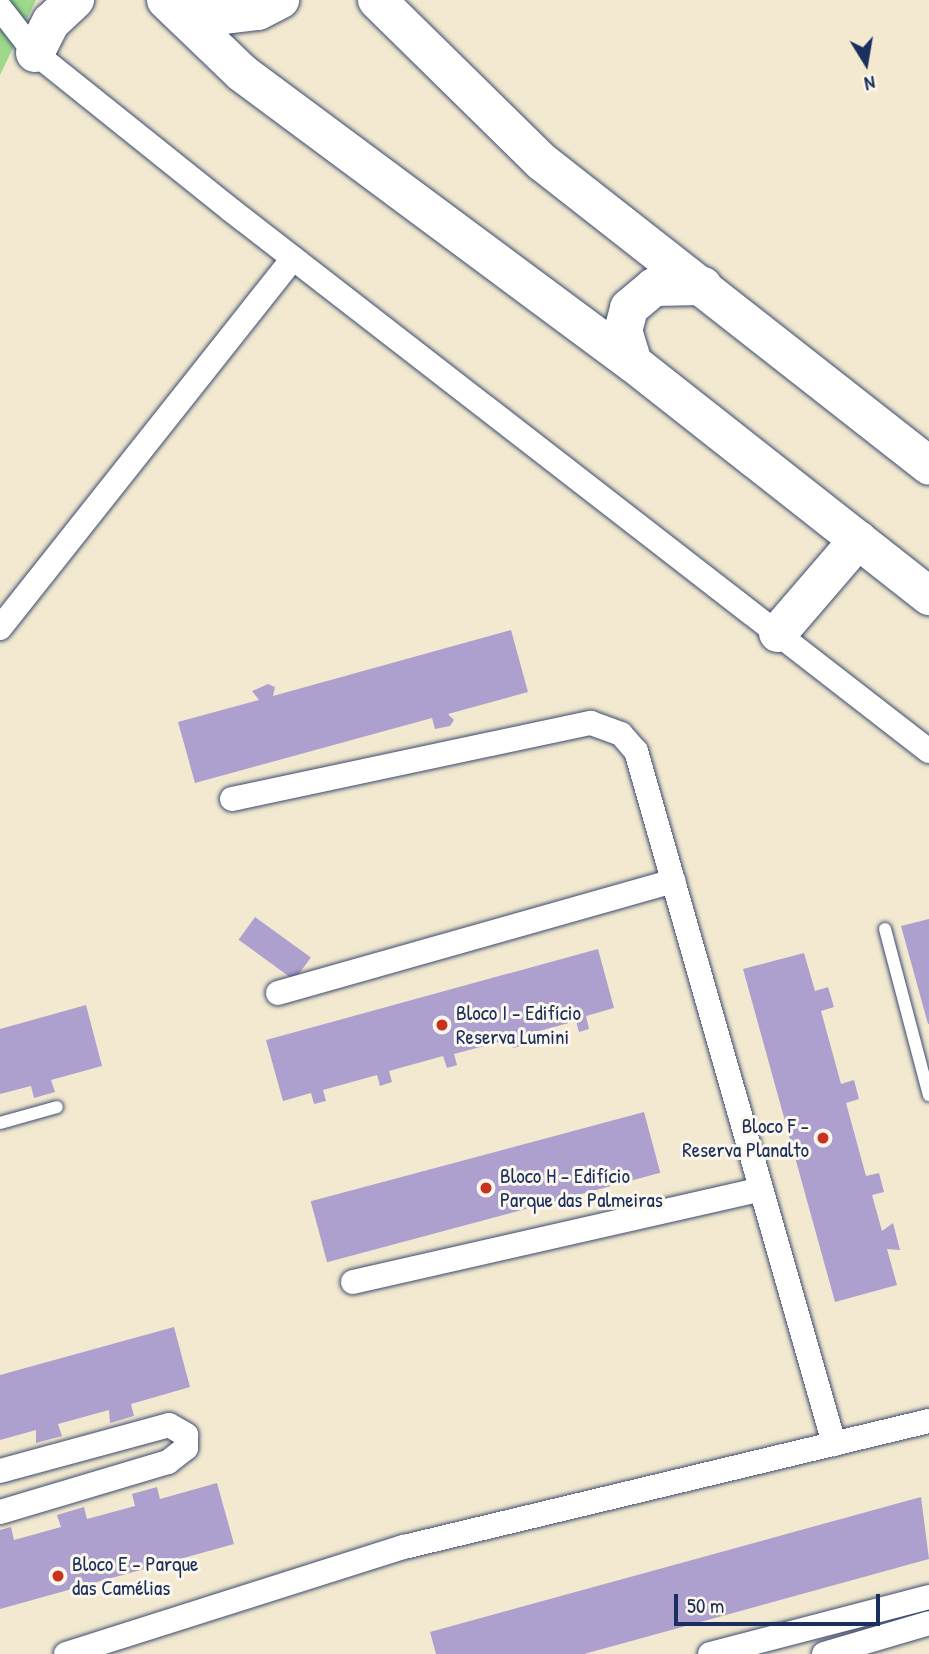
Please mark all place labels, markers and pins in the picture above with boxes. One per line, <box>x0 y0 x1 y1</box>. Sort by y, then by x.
place label: Bloco I - Edifício Reserva Lumini <box>456 1000 581 1050</box>
marker: Bloco I - Edifício Reserva Lumini <box>434 1017 450 1033</box>
place label: Bloco F - Reserva Planalto <box>682 1113 809 1163</box>
marker: Bloco F - Reserva Planalto <box>815 1130 831 1146</box>
place label: Bloco H - Edifício Parque das Palmeiras <box>500 1163 663 1213</box>
marker: Bloco H - Edifício Parque das Palmeiras <box>478 1180 494 1196</box>
place label: Bloco E - Parque das Camélias <box>72 1551 198 1601</box>
marker: Bloco E - Parque das Camélias <box>50 1568 66 1584</box>

